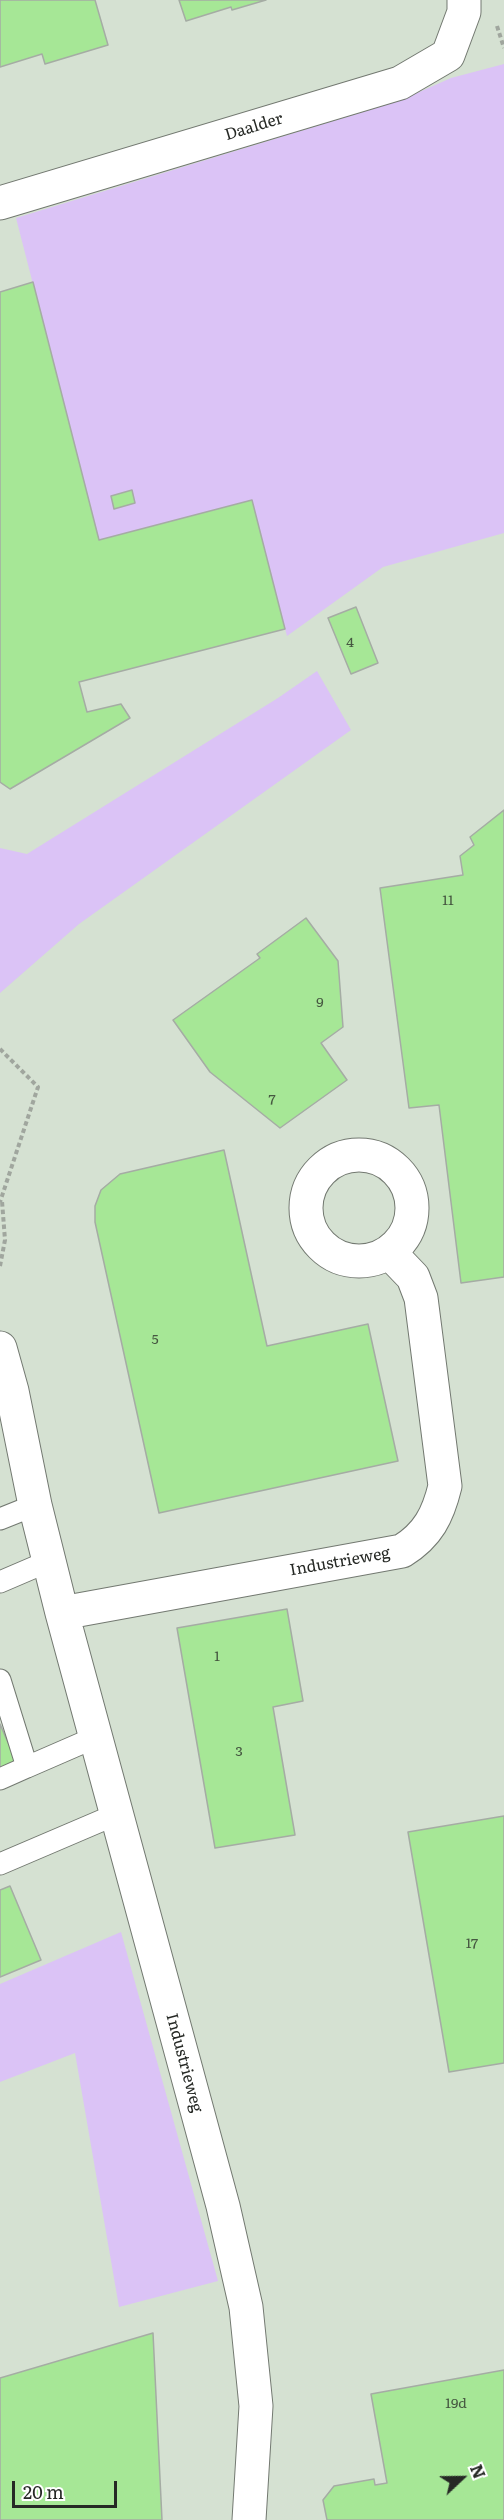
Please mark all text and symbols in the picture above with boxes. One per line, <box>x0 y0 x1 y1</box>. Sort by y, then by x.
street label: Daalder <box>222 109 286 145</box>
house number: 4 <box>346 635 354 651</box>
house number: 11 <box>442 893 454 909</box>
house number: 9 <box>316 995 324 1011</box>
house number: 7 <box>268 1092 276 1108</box>
house number: 5 <box>151 1332 159 1348</box>
street label: Industrieweg <box>288 1544 392 1580</box>
house number: 1 <box>214 1649 220 1665</box>
house number: 3 <box>235 1744 243 1760</box>
house number: 17 <box>466 1936 478 1952</box>
street label: Industrieweg <box>162 2011 206 2115</box>
house number: 19d <box>445 2396 467 2412</box>
north arrow <box>432 2448 492 2508</box>
text: N <box>465 2461 492 2482</box>
scale bar <box>15 2469 120 2507</box>
text: 20 m <box>23 2478 64 2505</box>

